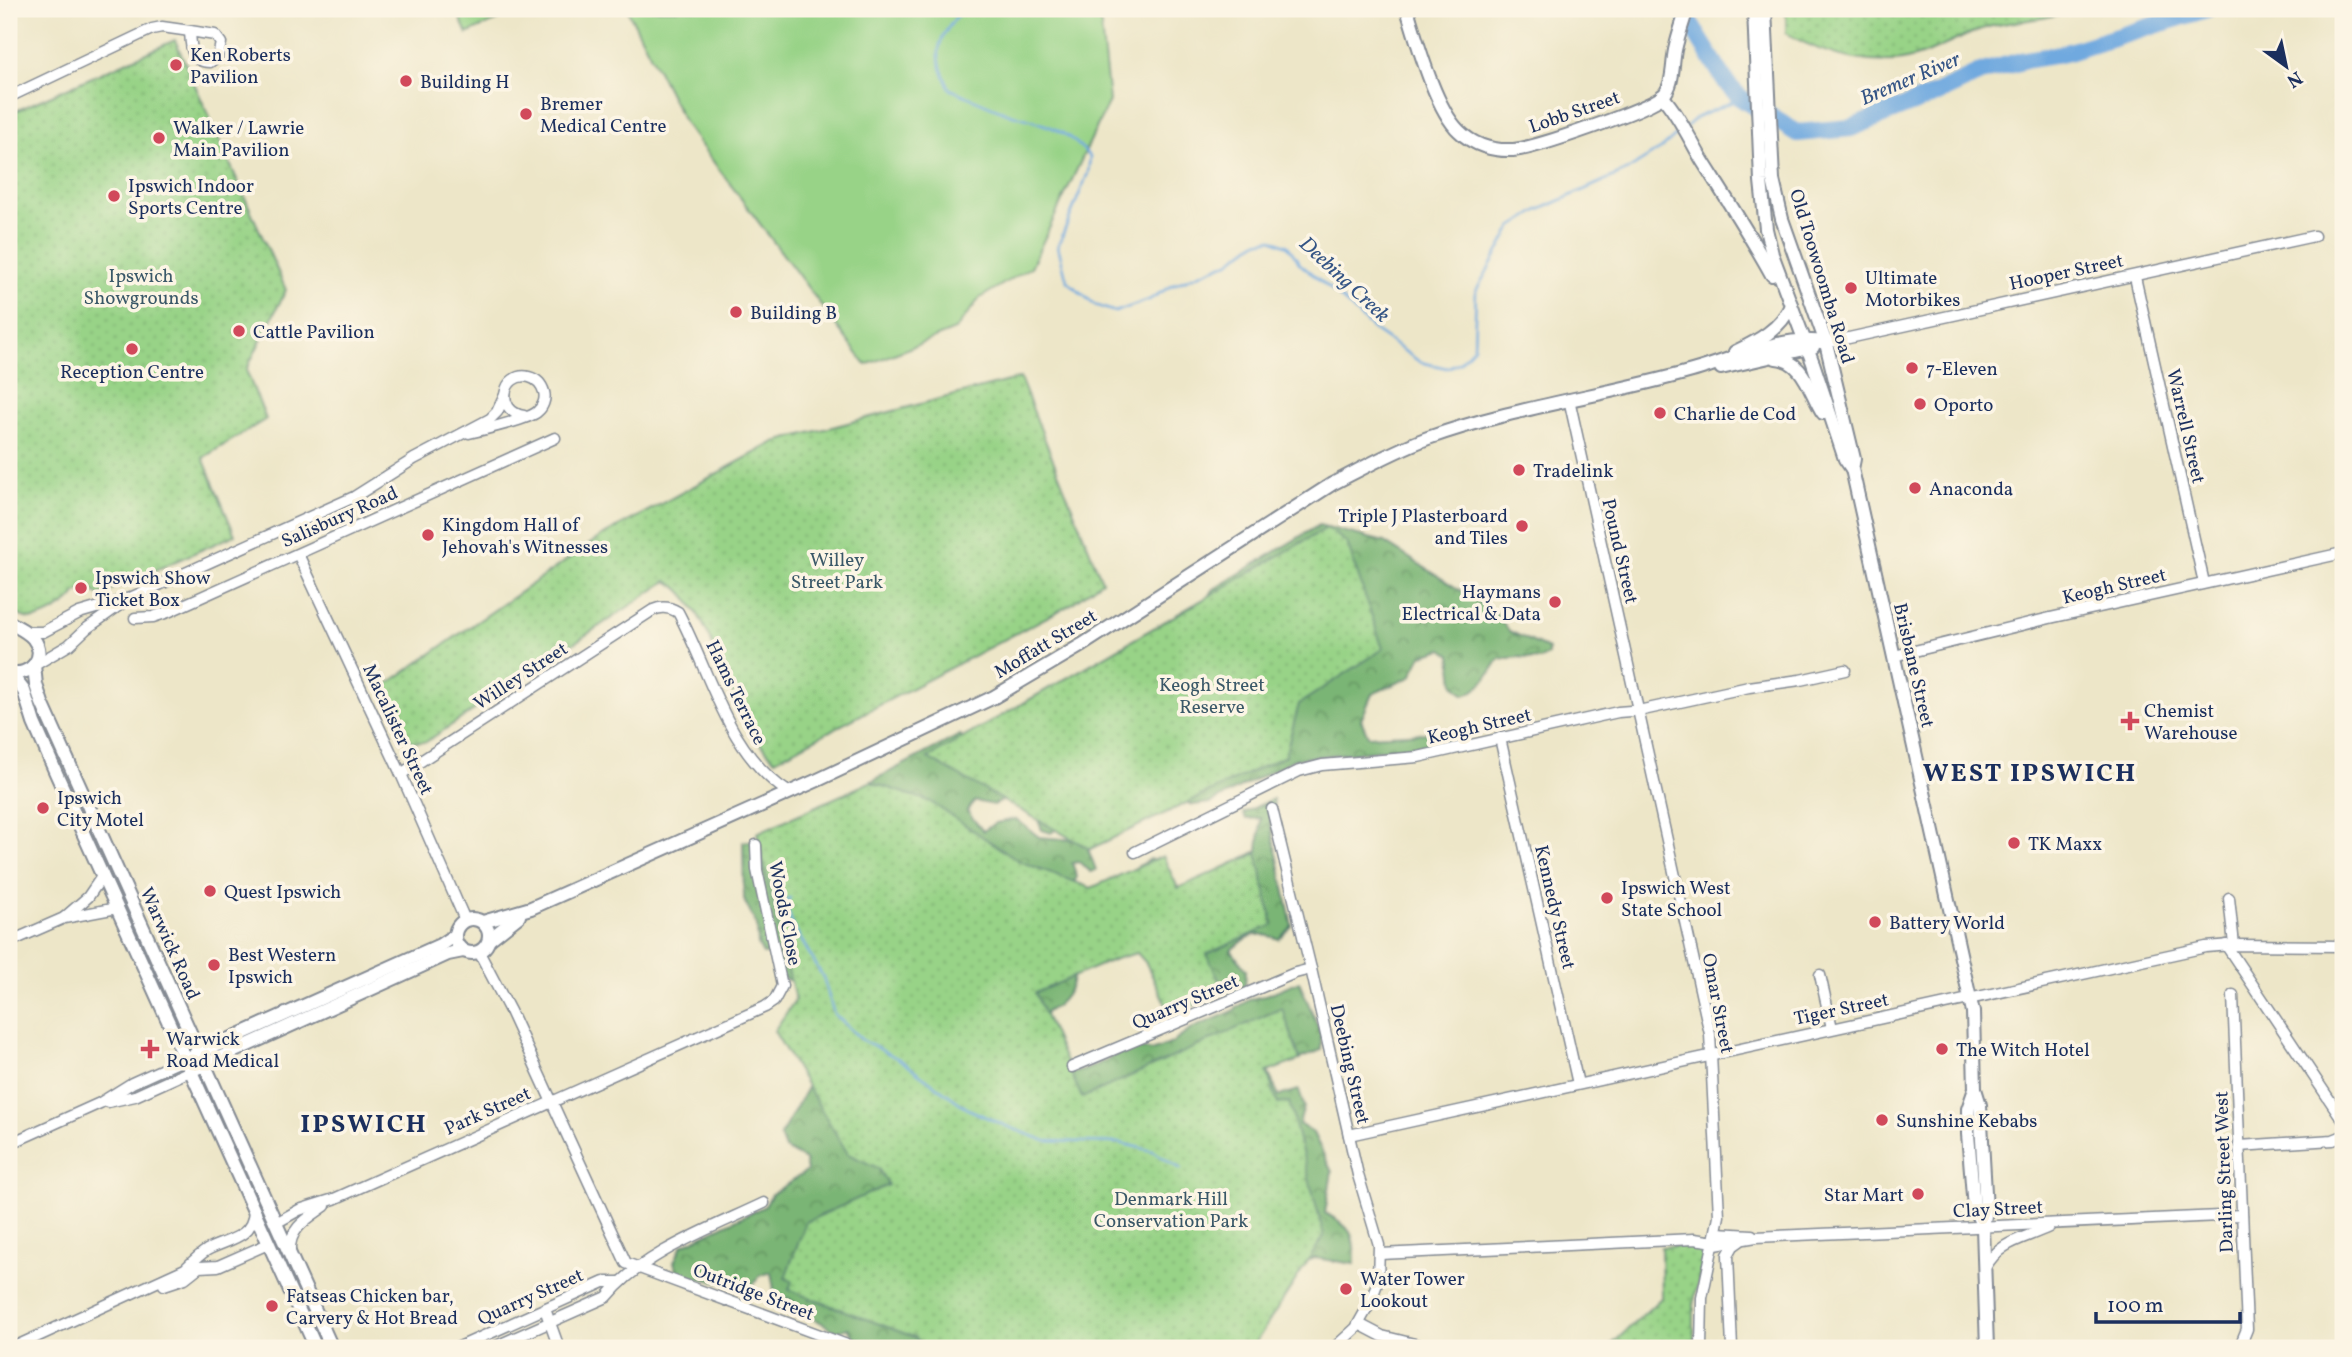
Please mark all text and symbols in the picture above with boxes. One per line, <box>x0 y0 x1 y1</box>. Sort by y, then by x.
north arrow <box>2250 32 2320 102</box>
place label: Ken Roberts Pavilion <box>190 43 291 91</box>
water label: Bremer River <box>1856 45 1965 114</box>
marker: Ken Roberts Pavilion <box>168 57 184 73</box>
text: N <box>2281 64 2307 93</box>
place label: Building H <box>420 70 510 96</box>
marker: Building H <box>398 73 414 89</box>
street label: Lobb Street <box>1526 85 1624 141</box>
place label: Bremer Medical Centre <box>540 92 667 140</box>
marker: Bremer Medical Centre <box>518 106 534 122</box>
place label: Walker / Lawrie Main Pavilion <box>173 116 304 164</box>
marker: Walker / Lawrie Main Pavilion <box>151 130 167 146</box>
place label: Ipswich Indoor Sports Centre <box>128 174 254 222</box>
street label: Old Toowoomba Road <box>1782 186 1860 367</box>
marker: Ipswich Indoor Sports Centre <box>106 188 122 204</box>
water label: Deebing Creek <box>1292 230 1396 330</box>
street label: Hooper Street <box>2007 248 2126 298</box>
park label: Ipswich Showgrounds <box>83 264 199 312</box>
place label: Ultimate Motorbikes <box>1865 266 1960 314</box>
marker: Ultimate Motorbikes <box>1843 280 1859 296</box>
place label: Building B <box>750 301 837 327</box>
marker: Building B <box>728 304 744 320</box>
place label: Cattle Pavilion <box>253 320 375 346</box>
marker: Cattle Pavilion <box>231 323 247 339</box>
marker: Reception Centre <box>124 341 140 357</box>
place label: 7-Eleven <box>1926 357 1998 383</box>
place label: Reception Centre <box>60 360 204 386</box>
marker: 7-Eleven <box>1904 360 1920 376</box>
street label: Warrell Street <box>2159 366 2211 487</box>
place label: Oporto <box>1934 393 1993 419</box>
marker: Oporto <box>1912 396 1928 412</box>
place label: Charlie de Cod <box>1674 402 1796 428</box>
marker: Charlie de Cod <box>1652 405 1668 421</box>
place label: Tradelink <box>1533 459 1614 485</box>
marker: Tradelink <box>1511 462 1527 478</box>
place label: Anaconda <box>1929 477 2013 503</box>
marker: Anaconda <box>1907 480 1923 496</box>
street label: Salisbury Road <box>277 481 402 555</box>
street label: Pound Street <box>1594 496 1644 607</box>
place label: Triple J Plasterboard and Tiles <box>1338 504 1508 552</box>
place label: Kingdom Hall of Jehovah's Witnesses <box>442 513 608 561</box>
marker: Triple J Plasterboard and Tiles <box>1514 518 1530 534</box>
marker: Kingdom Hall of Jehovah's Witnesses <box>420 527 436 543</box>
park label: Willey Street Park <box>791 548 883 596</box>
street label: Keogh Street <box>2060 562 2169 612</box>
place label: Ipswich Show Ticket Box <box>95 566 211 614</box>
marker: Ipswich Show Ticket Box <box>73 580 89 596</box>
place label: Haymans Electrical & Data <box>1402 580 1541 628</box>
marker: Haymans Electrical & Data <box>1547 594 1563 610</box>
street label: Brisbane Street <box>1886 600 1940 731</box>
street label: Moffatt Street <box>990 604 1103 686</box>
street label: Willey Street <box>469 636 574 717</box>
street label: Hams Terrace <box>699 636 772 750</box>
street label: Macalister Street <box>355 660 439 800</box>
park label: Keogh Street Reserve <box>1159 673 1265 721</box>
place label: Chemist Warehouse <box>2144 699 2237 747</box>
street label: Keogh Street <box>1425 702 1534 752</box>
marker: Chemist Warehouse <box>2122 713 2138 729</box>
district label: WEST IPSWICH <box>1923 756 2137 792</box>
place label: Ipswich City Motel <box>57 786 144 834</box>
marker: Ipswich City Motel <box>35 800 51 816</box>
place label: TK Maxx <box>2028 832 2102 858</box>
marker: TK Maxx <box>2006 835 2022 851</box>
street label: Kennedy Street <box>1527 843 1581 972</box>
street label: Woods Close <box>761 859 807 968</box>
place label: Ipswich West State School <box>1621 876 1731 924</box>
place label: Quest Ipswich <box>224 880 341 906</box>
street label: Warwick Road <box>133 883 206 1004</box>
marker: Quest Ipswich <box>202 883 218 899</box>
marker: Ipswich West State School <box>1599 890 1615 906</box>
place label: Battery World <box>1889 911 2005 937</box>
marker: Battery World <box>1867 914 1883 930</box>
place label: Best Western Ipswich <box>228 943 336 991</box>
street label: Omar Street <box>1695 951 1740 1056</box>
marker: Best Western Ipswich <box>206 957 222 973</box>
street label: Quarry Street <box>1129 969 1243 1037</box>
street label: Tiger Street <box>1792 987 1891 1033</box>
street label: Deebing Street <box>1323 1002 1376 1127</box>
place label: Warwick Road Medical <box>166 1027 279 1075</box>
place label: The Witch Hotel <box>1956 1038 2090 1064</box>
marker: Warwick Road Medical <box>140 1039 160 1059</box>
marker: The Witch Hotel <box>1934 1041 1950 1057</box>
street label: Park Street <box>440 1081 536 1142</box>
street label: Darling Street West <box>2209 1090 2241 1253</box>
district label: IPSWICH <box>300 1107 428 1143</box>
place label: Sunshine Kebabs <box>1896 1109 2037 1135</box>
marker: Sunshine Kebabs <box>1874 1112 1890 1128</box>
place label: Star Mart <box>1824 1183 1904 1209</box>
marker: Star Mart <box>1910 1186 1926 1202</box>
park label: Denmark Hill Conservation Park <box>1094 1187 1248 1235</box>
street label: Clay Street <box>1952 1195 2044 1225</box>
street label: Outridge Street <box>689 1258 818 1328</box>
street label: Quarry Street <box>474 1263 588 1333</box>
place label: Water Tower Lookout <box>1360 1267 1465 1315</box>
scale bar <box>2096 1280 2240 1324</box>
marker: Water Tower Lookout <box>1338 1281 1354 1297</box>
place label: Fatseas Chicken bar, Carvery & Hot Bread <box>286 1284 458 1332</box>
text: 100 m <box>2107 1292 2164 1321</box>
marker: Fatseas Chicken bar, Carvery & Hot Bread <box>264 1298 280 1314</box>

